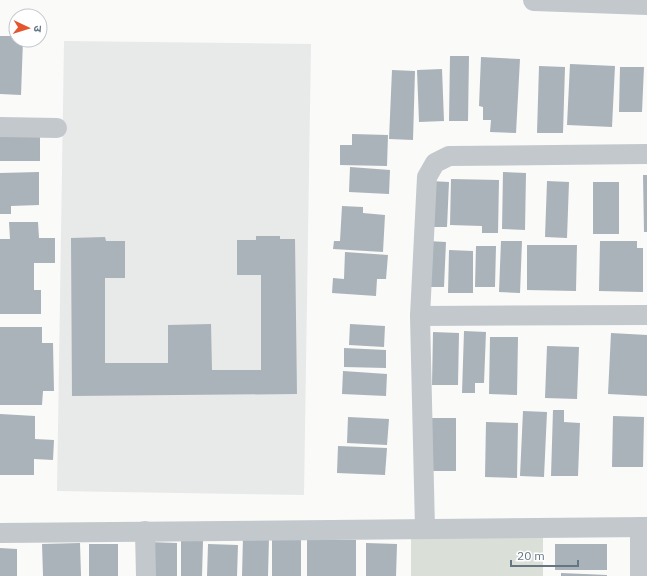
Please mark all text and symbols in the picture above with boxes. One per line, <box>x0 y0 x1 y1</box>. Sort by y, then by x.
north arrow <box>8 8 48 48</box>
text: उ <box>31 25 45 33</box>
scale bar <box>511 542 578 568</box>
text: 20 m <box>517 548 545 563</box>

